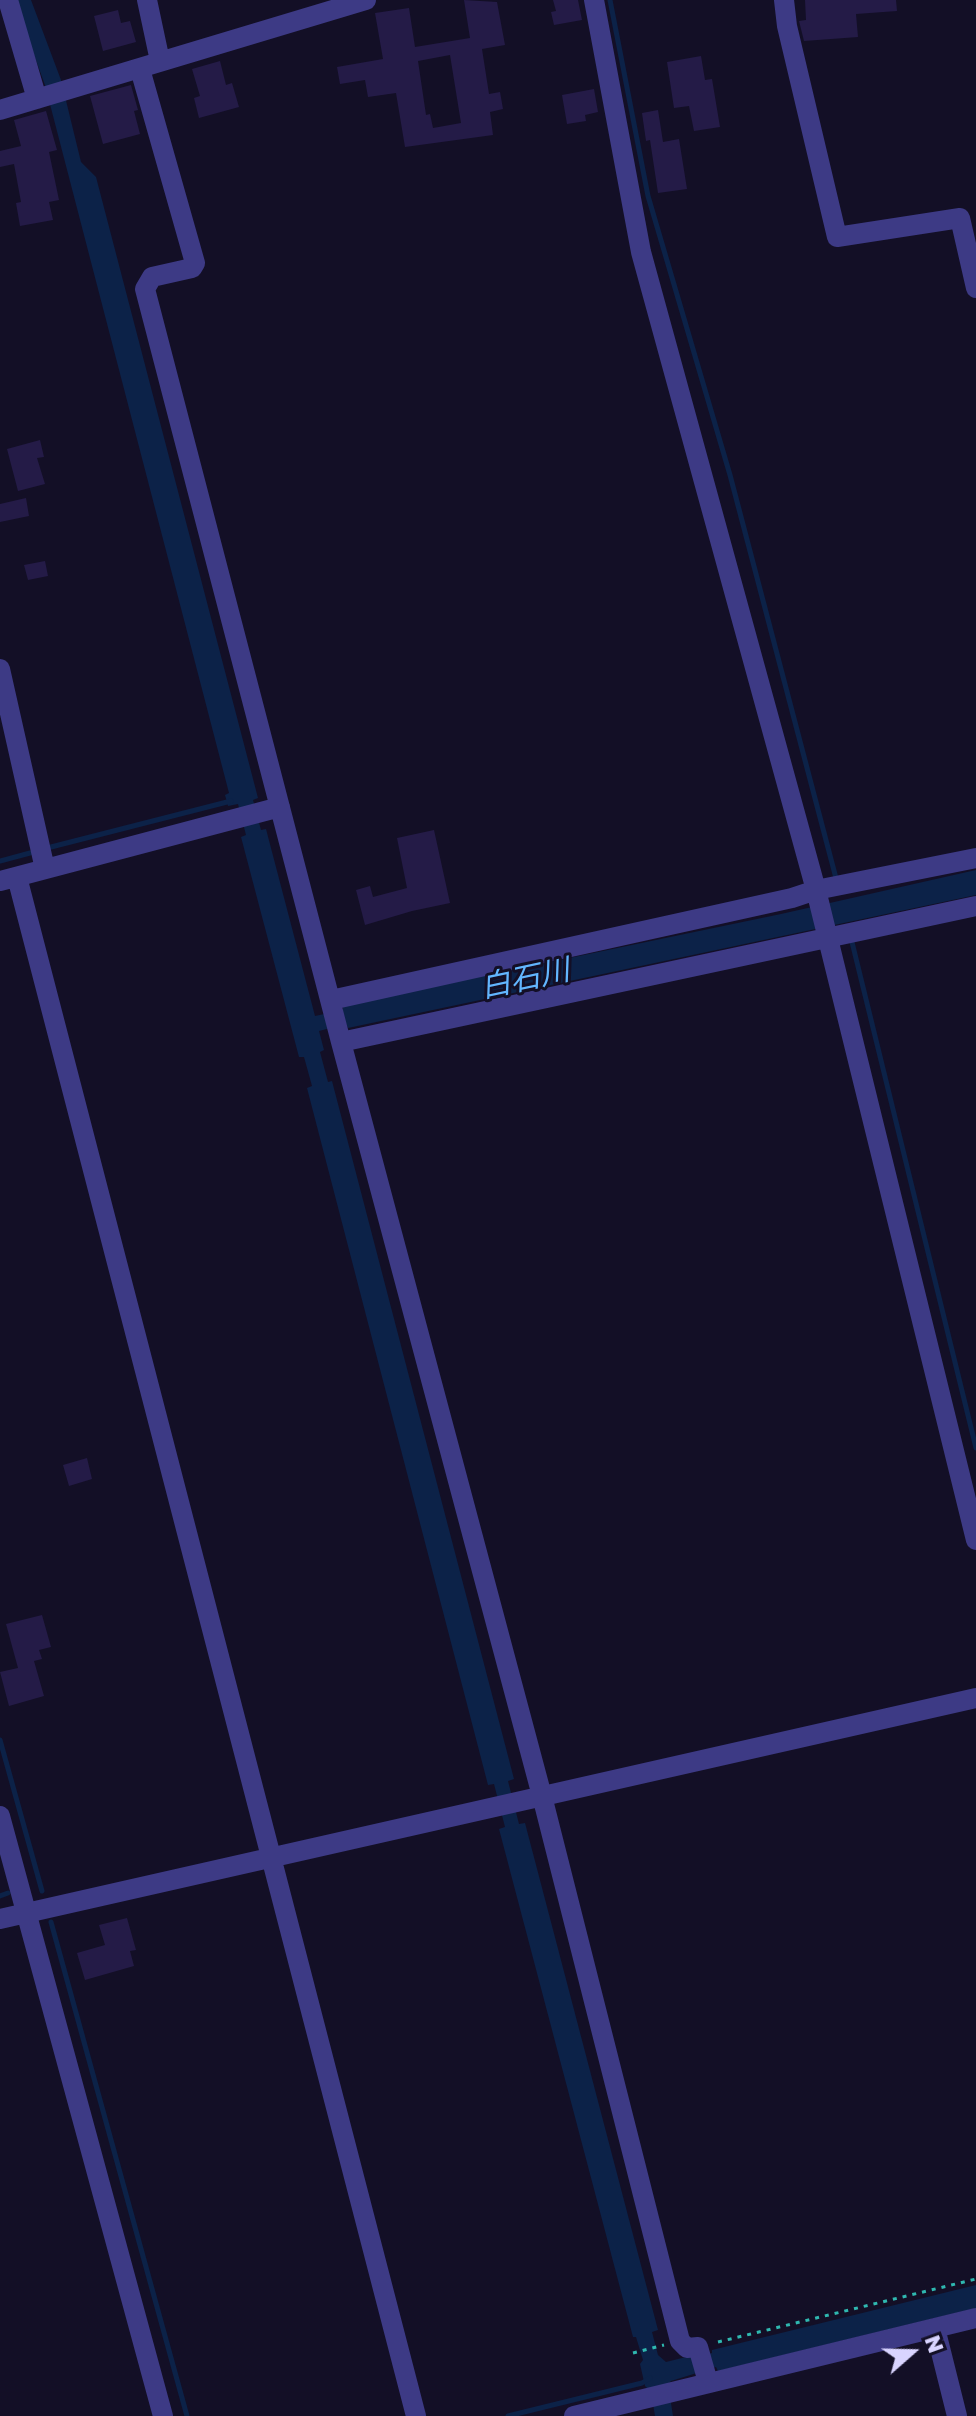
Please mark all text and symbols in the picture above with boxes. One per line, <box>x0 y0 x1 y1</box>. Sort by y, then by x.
water label: 白石川 <box>477 952 573 1006</box>
north arrow <box>872 2312 952 2392</box>
text: N <box>919 2331 951 2356</box>

